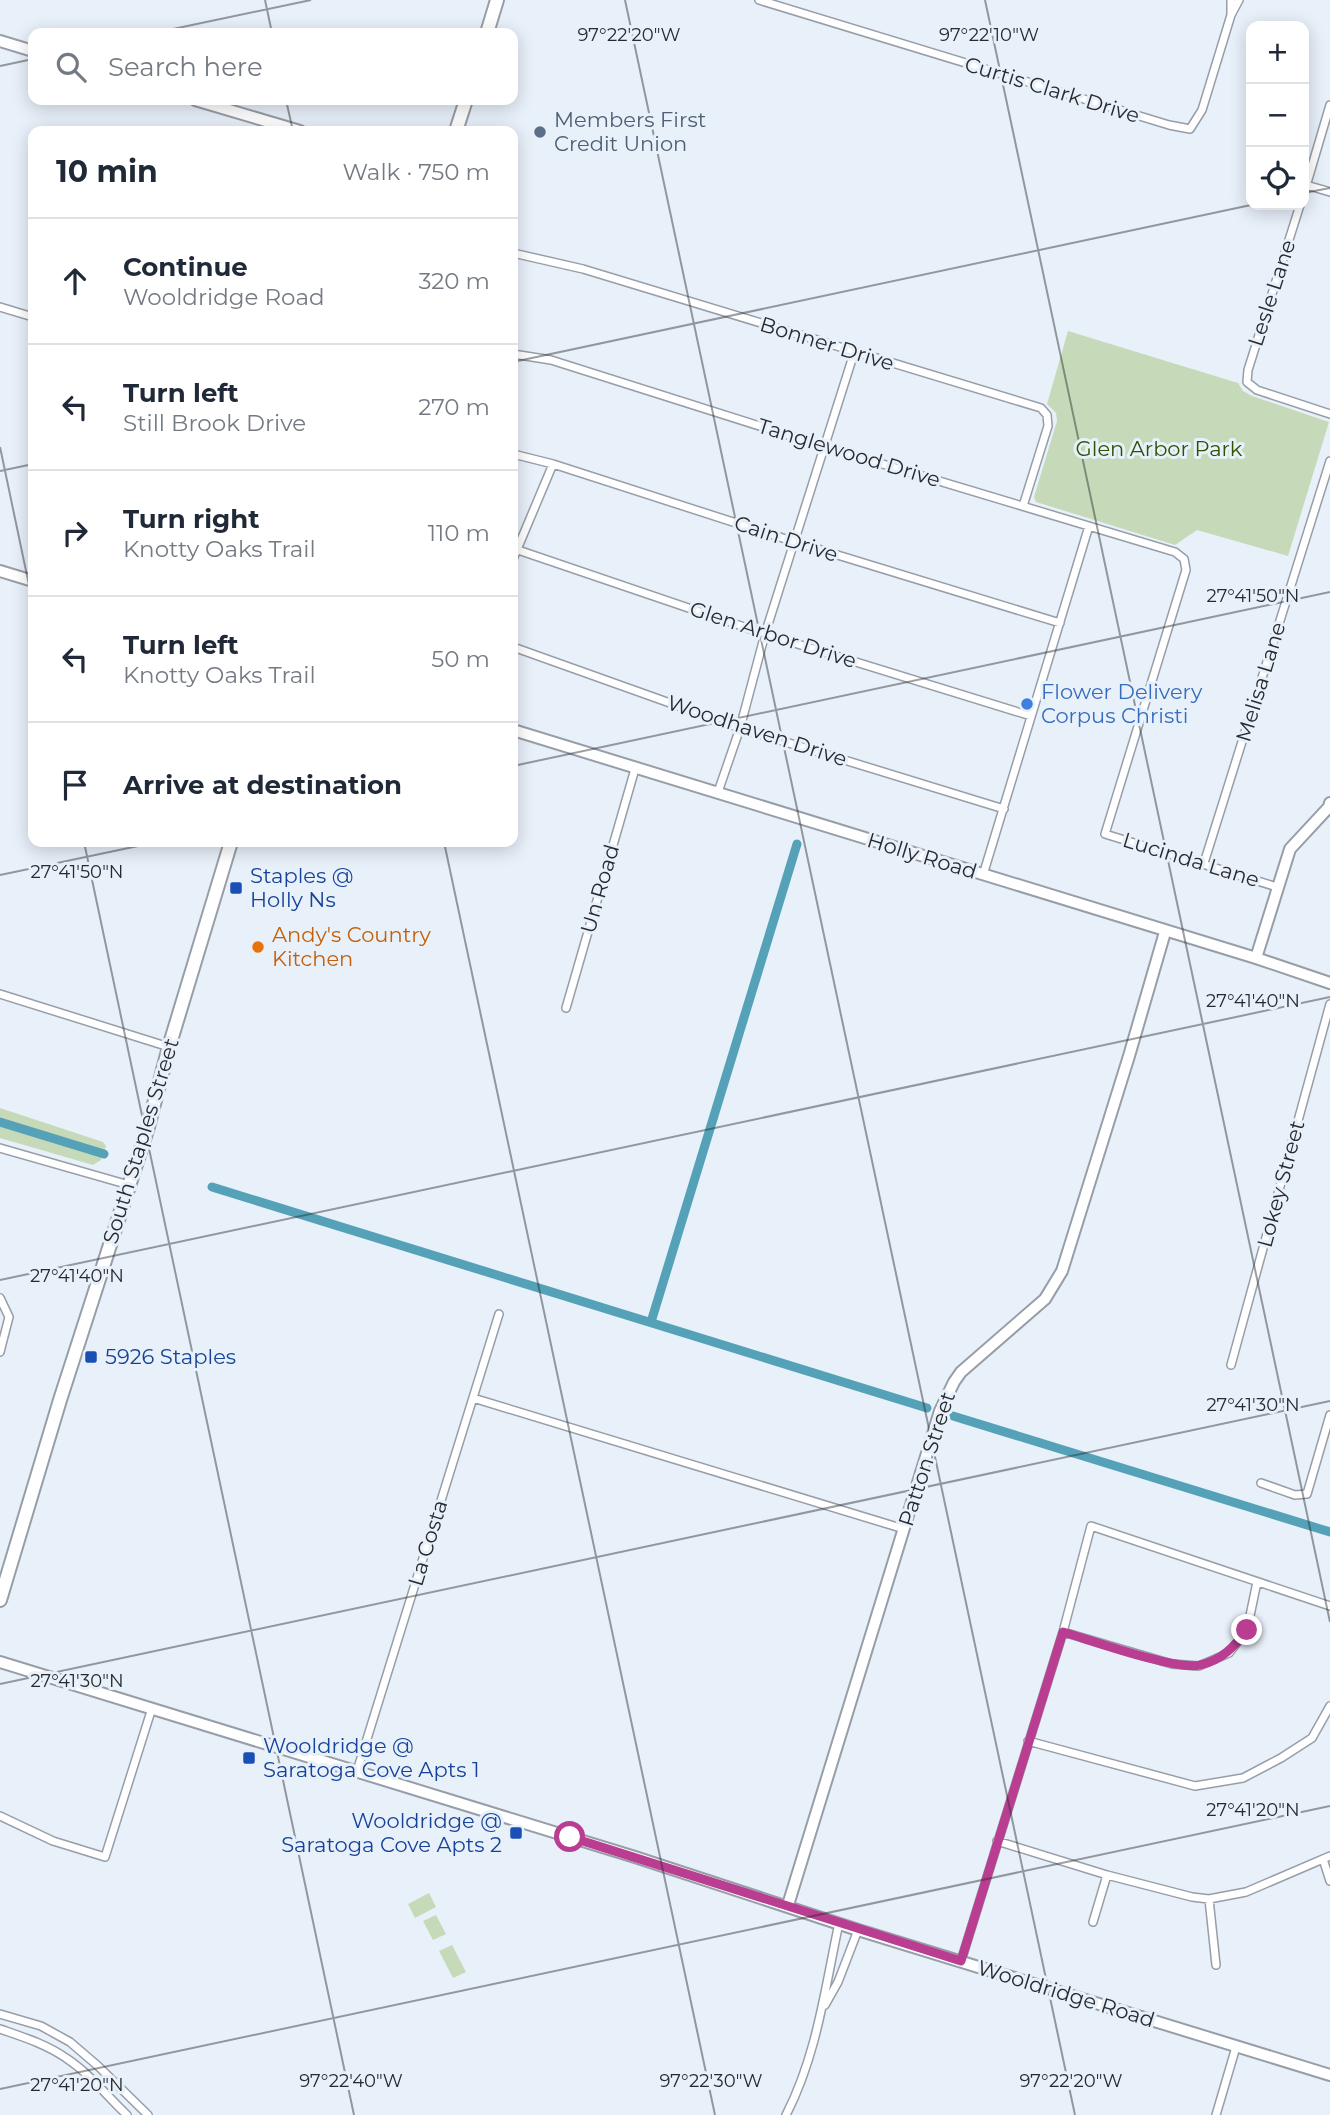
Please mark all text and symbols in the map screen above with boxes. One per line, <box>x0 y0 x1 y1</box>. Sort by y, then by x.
map controls <box>1246 21 1309 210</box>
button: + <box>1246 21 1309 84</box>
text: 97°22'20"W <box>577 24 681 46</box>
text: 97°22'10"W <box>939 24 1039 46</box>
search box <box>28 28 518 105</box>
icon: search <box>52 48 90 86</box>
text: Search here <box>108 51 263 83</box>
street label: Curtis Clark Drive <box>962 51 1143 128</box>
button: − <box>1246 84 1309 147</box>
place label: Members First Credit Union <box>554 107 706 156</box>
marker: Members First Credit Union <box>532 124 548 140</box>
button: locate <box>1246 147 1309 210</box>
text: 10 min <box>56 153 158 190</box>
text: Walk · 750 m <box>343 158 490 186</box>
street label: Lesle Lane <box>1243 236 1301 349</box>
text: Continue <box>123 251 248 283</box>
icon: ahead <box>56 262 94 300</box>
text: 320 m <box>418 267 490 295</box>
text: Wooldridge Road <box>123 283 325 311</box>
street label: Bonner Drive <box>757 311 897 376</box>
text: Turn left <box>123 377 239 409</box>
icon: left <box>56 388 94 426</box>
text: 270 m <box>418 393 490 421</box>
text: Still Brook Drive <box>123 409 306 437</box>
street label: Tanglewood Drive <box>755 413 944 492</box>
park label: Glen Arbor Park <box>1076 436 1243 461</box>
text: Turn right <box>123 503 259 535</box>
street label: Cain Drive <box>731 510 841 567</box>
icon: right <box>56 514 94 552</box>
text: 110 m <box>428 519 490 547</box>
text: Knotty Oaks Trail <box>123 535 316 563</box>
text: 27°41'50"N <box>1207 585 1300 607</box>
street label: Glen Arbor Drive <box>687 596 860 673</box>
street label: Melisa Lane <box>1230 619 1291 745</box>
text: Turn left <box>123 629 239 661</box>
icon: left <box>56 640 94 678</box>
text: 50 m <box>431 645 490 673</box>
text: Knotty Oaks Trail <box>123 661 316 689</box>
place label: Flower Delivery Corpus Christi <box>1041 679 1203 728</box>
street label: Woodhaven Drive <box>664 690 850 771</box>
marker: Flower Delivery Corpus Christi <box>1019 696 1035 712</box>
icon: arrive <box>56 766 94 804</box>
text: Arrive at destination <box>123 769 402 801</box>
street label: Holly Road <box>864 827 980 884</box>
street label: Lucinda Lane <box>1120 827 1263 892</box>
street label: Un Road <box>575 842 624 936</box>
text: 27°41'50"N <box>31 861 124 883</box>
place label: Staples @ Holly Ns <box>250 863 353 912</box>
marker: Staples @ Holly Ns <box>228 880 244 896</box>
place label: Andy's Country Kitchen <box>272 922 431 971</box>
marker: Andy's Country Kitchen <box>250 939 266 955</box>
text: 27°41'40"N <box>1206 990 1300 1012</box>
street label: South Staples Street <box>97 1035 184 1247</box>
street label: Lokey Street <box>1252 1118 1309 1250</box>
text: 27°41'40"N <box>30 1265 124 1287</box>
place label: 5926 Staples <box>105 1344 236 1369</box>
marker: 5926 Staples <box>83 1349 99 1365</box>
street label: Patton Street <box>893 1388 960 1529</box>
text: 27°41'30"N <box>1206 1394 1300 1416</box>
street label: La Costa <box>403 1497 452 1589</box>
route end <box>1231 1614 1262 1645</box>
text: 27°41'30"N <box>30 1670 124 1692</box>
place label: Wooldridge @ Saratoga Cove Apts 1 <box>263 1733 480 1782</box>
marker: Wooldridge @ Saratoga Cove Apts 1 <box>241 1750 257 1766</box>
text: 27°41'20"N <box>1206 1799 1300 1821</box>
place label: Wooldridge @ Saratoga Cove Apts 2 <box>281 1808 502 1857</box>
route start <box>554 1821 585 1852</box>
marker: Wooldridge @ Saratoga Cove Apts 2 <box>508 1825 524 1841</box>
street label: Wooldridge Road <box>974 1955 1158 2032</box>
text: 97°22'40"W <box>299 2070 403 2092</box>
text: 97°22'30"W <box>660 2070 762 2092</box>
text: 97°22'20"W <box>1019 2070 1123 2092</box>
text: 27°41'20"N <box>30 2074 124 2096</box>

